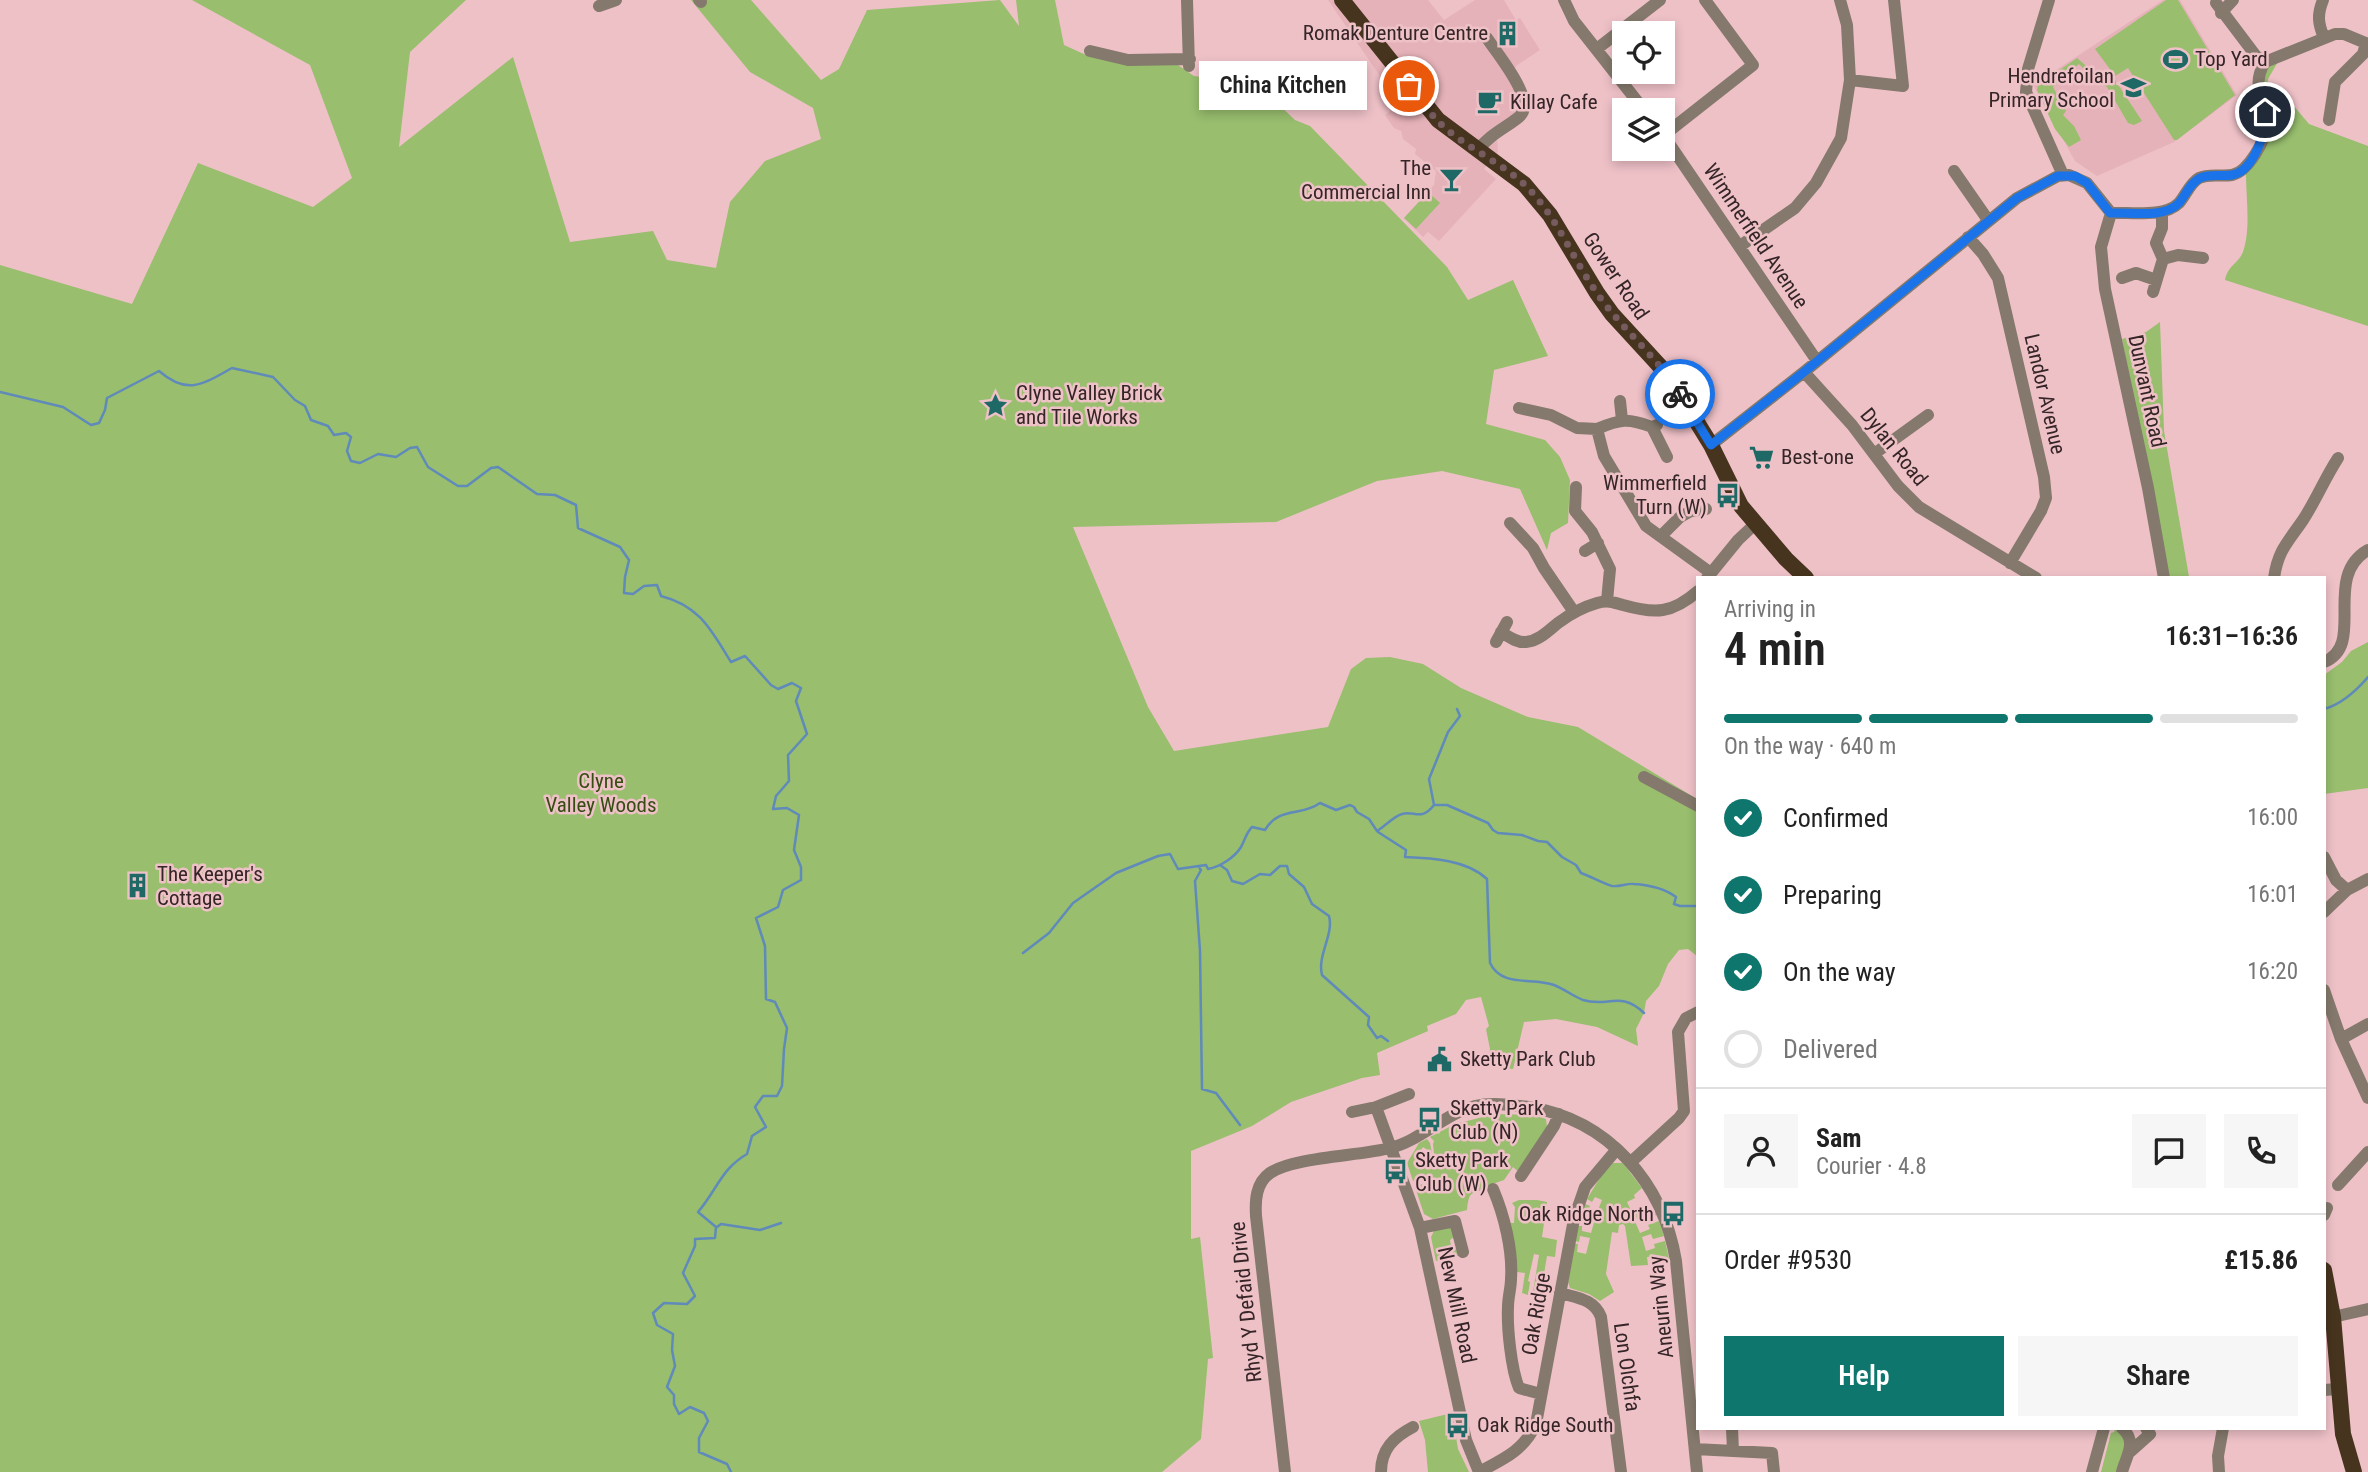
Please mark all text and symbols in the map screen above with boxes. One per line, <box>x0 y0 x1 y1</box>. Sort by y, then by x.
building icon: Romak Denture Centre <box>1494 19 1522 47</box>
place label: Romak Denture Centre <box>1303 21 1488 45</box>
map controls <box>1612 21 1675 161</box>
button: locate <box>1612 21 1675 84</box>
sports icon: Top Yard <box>2161 45 2189 73</box>
place label: Top Yard <box>2195 47 2268 71</box>
pin <box>1379 56 1439 116</box>
callout: China Kitchen <box>1199 62 1367 110</box>
place label: Hendrefoilan Primary School <box>1988 64 2114 112</box>
icon: bag <box>1390 67 1428 105</box>
text: China Kitchen <box>1220 72 1346 99</box>
school or university icon: Hendrefoilan Primary School <box>2120 74 2148 102</box>
pin <box>2235 82 2295 142</box>
cafe icon: Killay Cafe <box>1476 88 1504 116</box>
place label: Killay Cafe <box>1510 90 1598 114</box>
icon: home <box>2246 93 2284 131</box>
button: layers <box>1612 98 1675 161</box>
place label: The Commercial Inn <box>1301 156 1431 204</box>
street label: Wimmerfield Avenue <box>1699 159 1813 313</box>
bar icon: The Commercial Inn <box>1437 166 1465 194</box>
street label: Gower Road <box>1578 228 1654 324</box>
street label: Landor Avenue <box>2019 331 2071 457</box>
street label: Dunvant Road <box>2123 332 2171 450</box>
courier <box>1645 359 1715 429</box>
icon: bike <box>1661 375 1699 413</box>
place label: Clyne Valley Brick and Tile Works <box>1016 381 1163 429</box>
place icon: Clyne Valley Brick and Tile Works <box>982 391 1010 419</box>
street label: Dylan Road <box>1855 403 1933 491</box>
supermarket icon: Best-one <box>1747 443 1775 471</box>
place label: Best-one <box>1781 445 1854 469</box>
place label: Wimmerfield Turn (W) <box>1603 471 1707 519</box>
bus stop icon: Wimmerfield Turn (W) <box>1713 481 1741 509</box>
text: Arriving in <box>1724 596 1816 623</box>
text: 16:31–16:36 <box>2165 621 2298 651</box>
text: 4 min <box>1724 622 1826 676</box>
text: On the way · 640 m <box>1724 733 1896 760</box>
park label: Clyne Valley Woods <box>545 769 657 817</box>
icon: check <box>1724 799 1762 837</box>
text: Confirmed <box>1783 803 1889 833</box>
text: 16:00 <box>2247 804 2298 831</box>
place label: The Keeper's Cottage <box>157 862 263 910</box>
building icon: The Keeper's Cottage <box>123 872 151 900</box>
icon: check <box>1724 876 1762 914</box>
text: Preparing <box>1783 880 1882 910</box>
text: 16:01 <box>2247 881 2298 908</box>
icon: check <box>1724 953 1762 991</box>
text: On the way <box>1783 957 1896 987</box>
text: 16:20 <box>2247 958 2298 985</box>
text: Delivered <box>1783 1034 1878 1064</box>
public building icon: Sketty Park Club <box>1426 1045 1454 1073</box>
place label: Sketty Park Club <box>1460 1047 1596 1071</box>
place label: Sketty Park Club (N) <box>1450 1096 1544 1144</box>
bus stop icon: Sketty Park Club (N) <box>1416 1106 1444 1134</box>
button: person <box>1724 1114 1798 1188</box>
button: chat <box>2132 1114 2206 1188</box>
button: phone <box>2224 1114 2298 1188</box>
text: Sam <box>1816 1123 1862 1153</box>
place label: Sketty Park Club (W) <box>1415 1148 1509 1196</box>
text: Courier · 4.8 <box>1816 1153 1927 1180</box>
bus stop icon: Sketty Park Club (W) <box>1381 1158 1409 1186</box>
bus stop icon: Oak Ridge North <box>1660 1200 1688 1228</box>
place label: Oak Ridge North <box>1519 1202 1654 1226</box>
street label: Rhyd Y Defaid Drive <box>1226 1220 1266 1384</box>
street label: New Mill Road <box>1433 1244 1481 1366</box>
text: Order #9530 <box>1724 1245 1852 1275</box>
text: £15.86 <box>2224 1245 2298 1275</box>
street label: Aneurin Way <box>1644 1254 1678 1359</box>
street label: Oak Ridge <box>1517 1271 1555 1357</box>
street label: Lon Olchfa <box>1609 1321 1645 1413</box>
button: Help <box>1724 1336 2004 1416</box>
button: Share <box>2018 1336 2298 1416</box>
bus stop icon: Oak Ridge South <box>1443 1411 1471 1439</box>
place label: Oak Ridge South <box>1477 1413 1613 1437</box>

